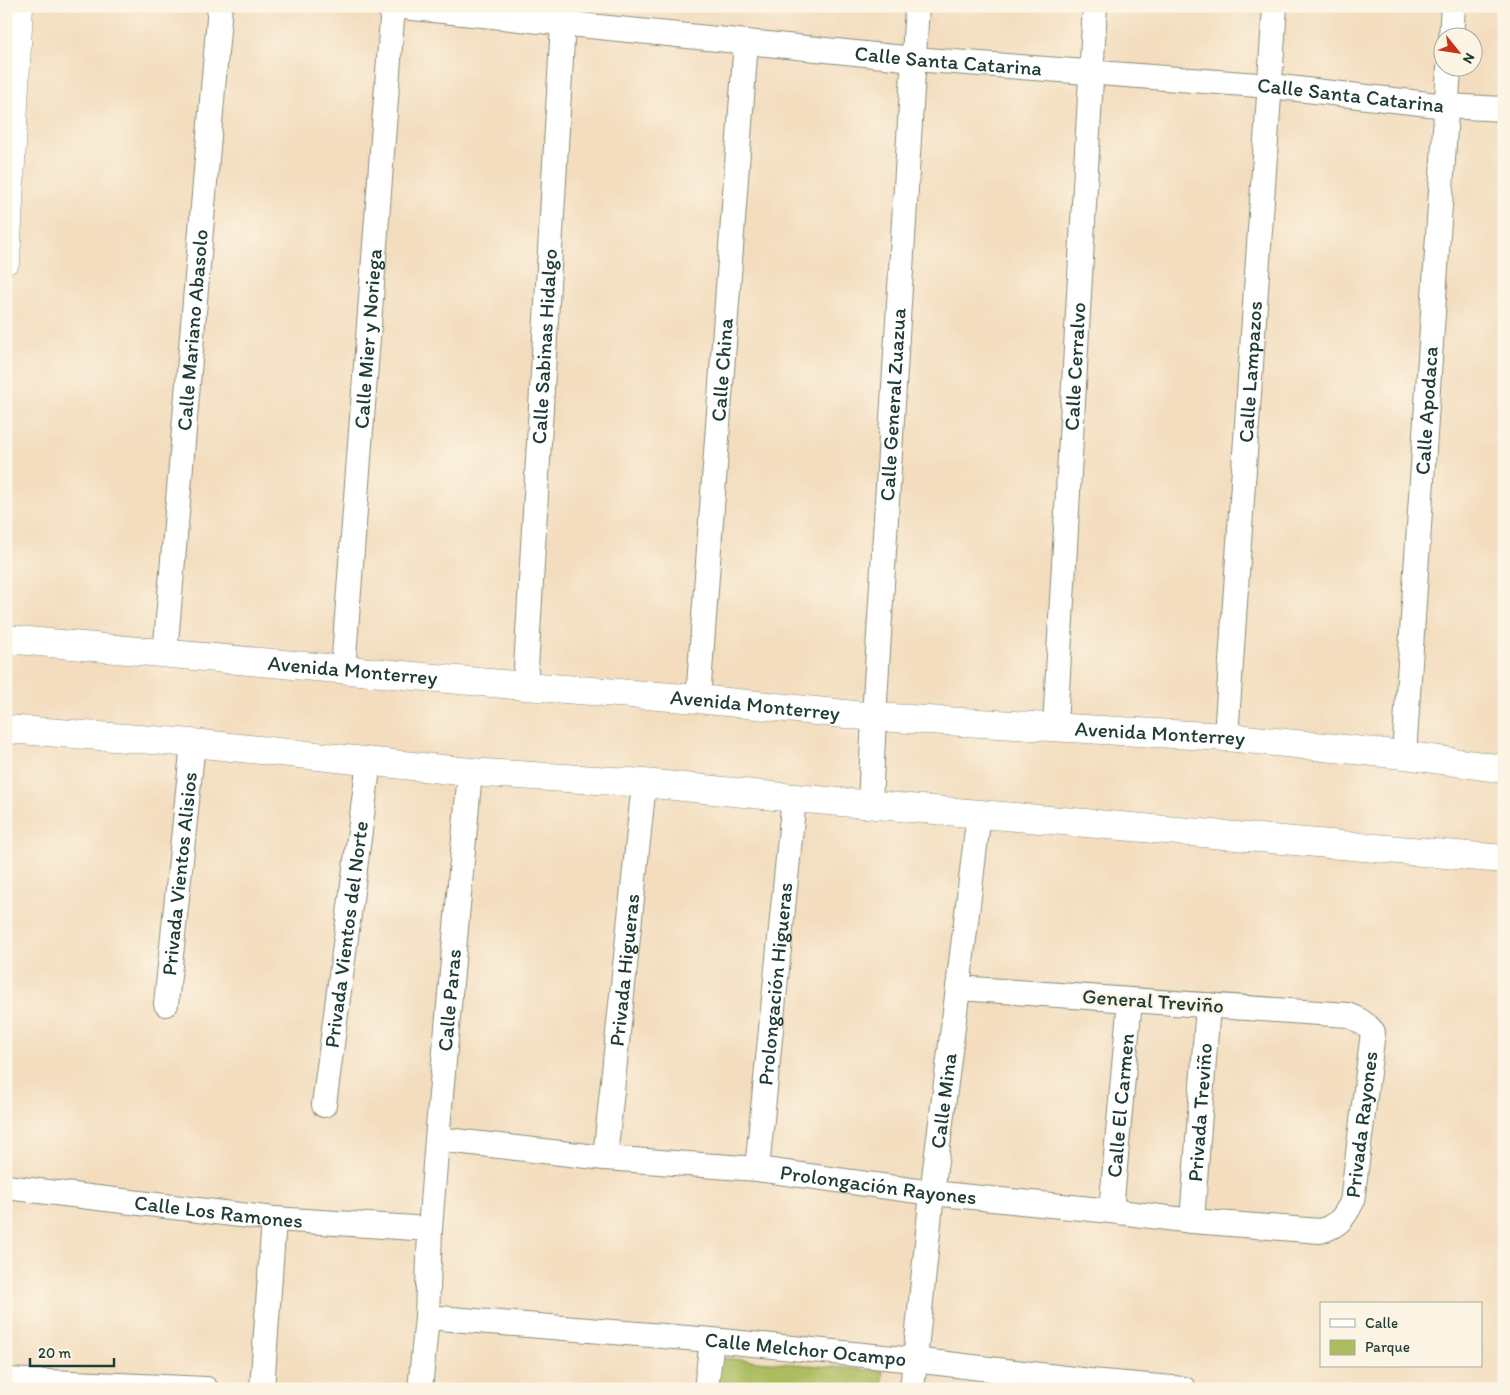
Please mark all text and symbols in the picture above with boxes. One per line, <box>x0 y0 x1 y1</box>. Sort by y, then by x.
north arrow <box>1432 28 1482 78</box>
street label: Calle Santa Catarina <box>853 40 1043 81</box>
text: N <box>1459 50 1479 67</box>
street label: Calle Santa Catarina <box>1256 72 1446 118</box>
street label: Calle Mariano Abasolo <box>171 228 213 432</box>
street label: Calle Mier y Noriega <box>348 248 387 430</box>
street label: Calle Sabinas Hidalgo <box>526 248 562 445</box>
street label: Calle Lampazos <box>1233 300 1267 443</box>
street label: Calle Cerralvo <box>1058 302 1091 431</box>
street label: Calle General Zuazua <box>874 307 911 502</box>
street label: Calle China <box>705 317 738 423</box>
street label: Calle Apodaca <box>1409 346 1443 476</box>
street label: Avenida Monterrey <box>267 650 439 690</box>
street label: Avenida Monterrey <box>669 684 841 725</box>
street label: Avenida Monterrey <box>1074 715 1246 751</box>
street label: Privada Vientos Alisios <box>156 770 202 977</box>
street label: Privada Vientos del Norte <box>319 819 373 1049</box>
street label: Prolongación Higueras <box>752 881 798 1087</box>
street label: Privada Higueras <box>604 892 644 1048</box>
street label: Calle Paras <box>432 948 466 1052</box>
street label: General Treviño <box>1081 983 1225 1018</box>
street label: Calle El Carmen <box>1101 1032 1139 1179</box>
street label: Privada Treviño <box>1182 1042 1217 1183</box>
street label: Privada Rayones <box>1340 1050 1383 1199</box>
street label: Calle Mina <box>925 1051 962 1150</box>
street label: Prolongación Rayones <box>779 1159 978 1209</box>
street label: Calle Los Ramones <box>133 1189 304 1233</box>
legend <box>1320 1302 1482 1368</box>
text: Calle <box>1365 1314 1398 1332</box>
street label: Calle Melchor Ocampo <box>704 1326 908 1371</box>
scale bar <box>30 1335 114 1367</box>
text: Parque <box>1365 1338 1410 1356</box>
text: 20 m <box>38 1344 72 1362</box>

